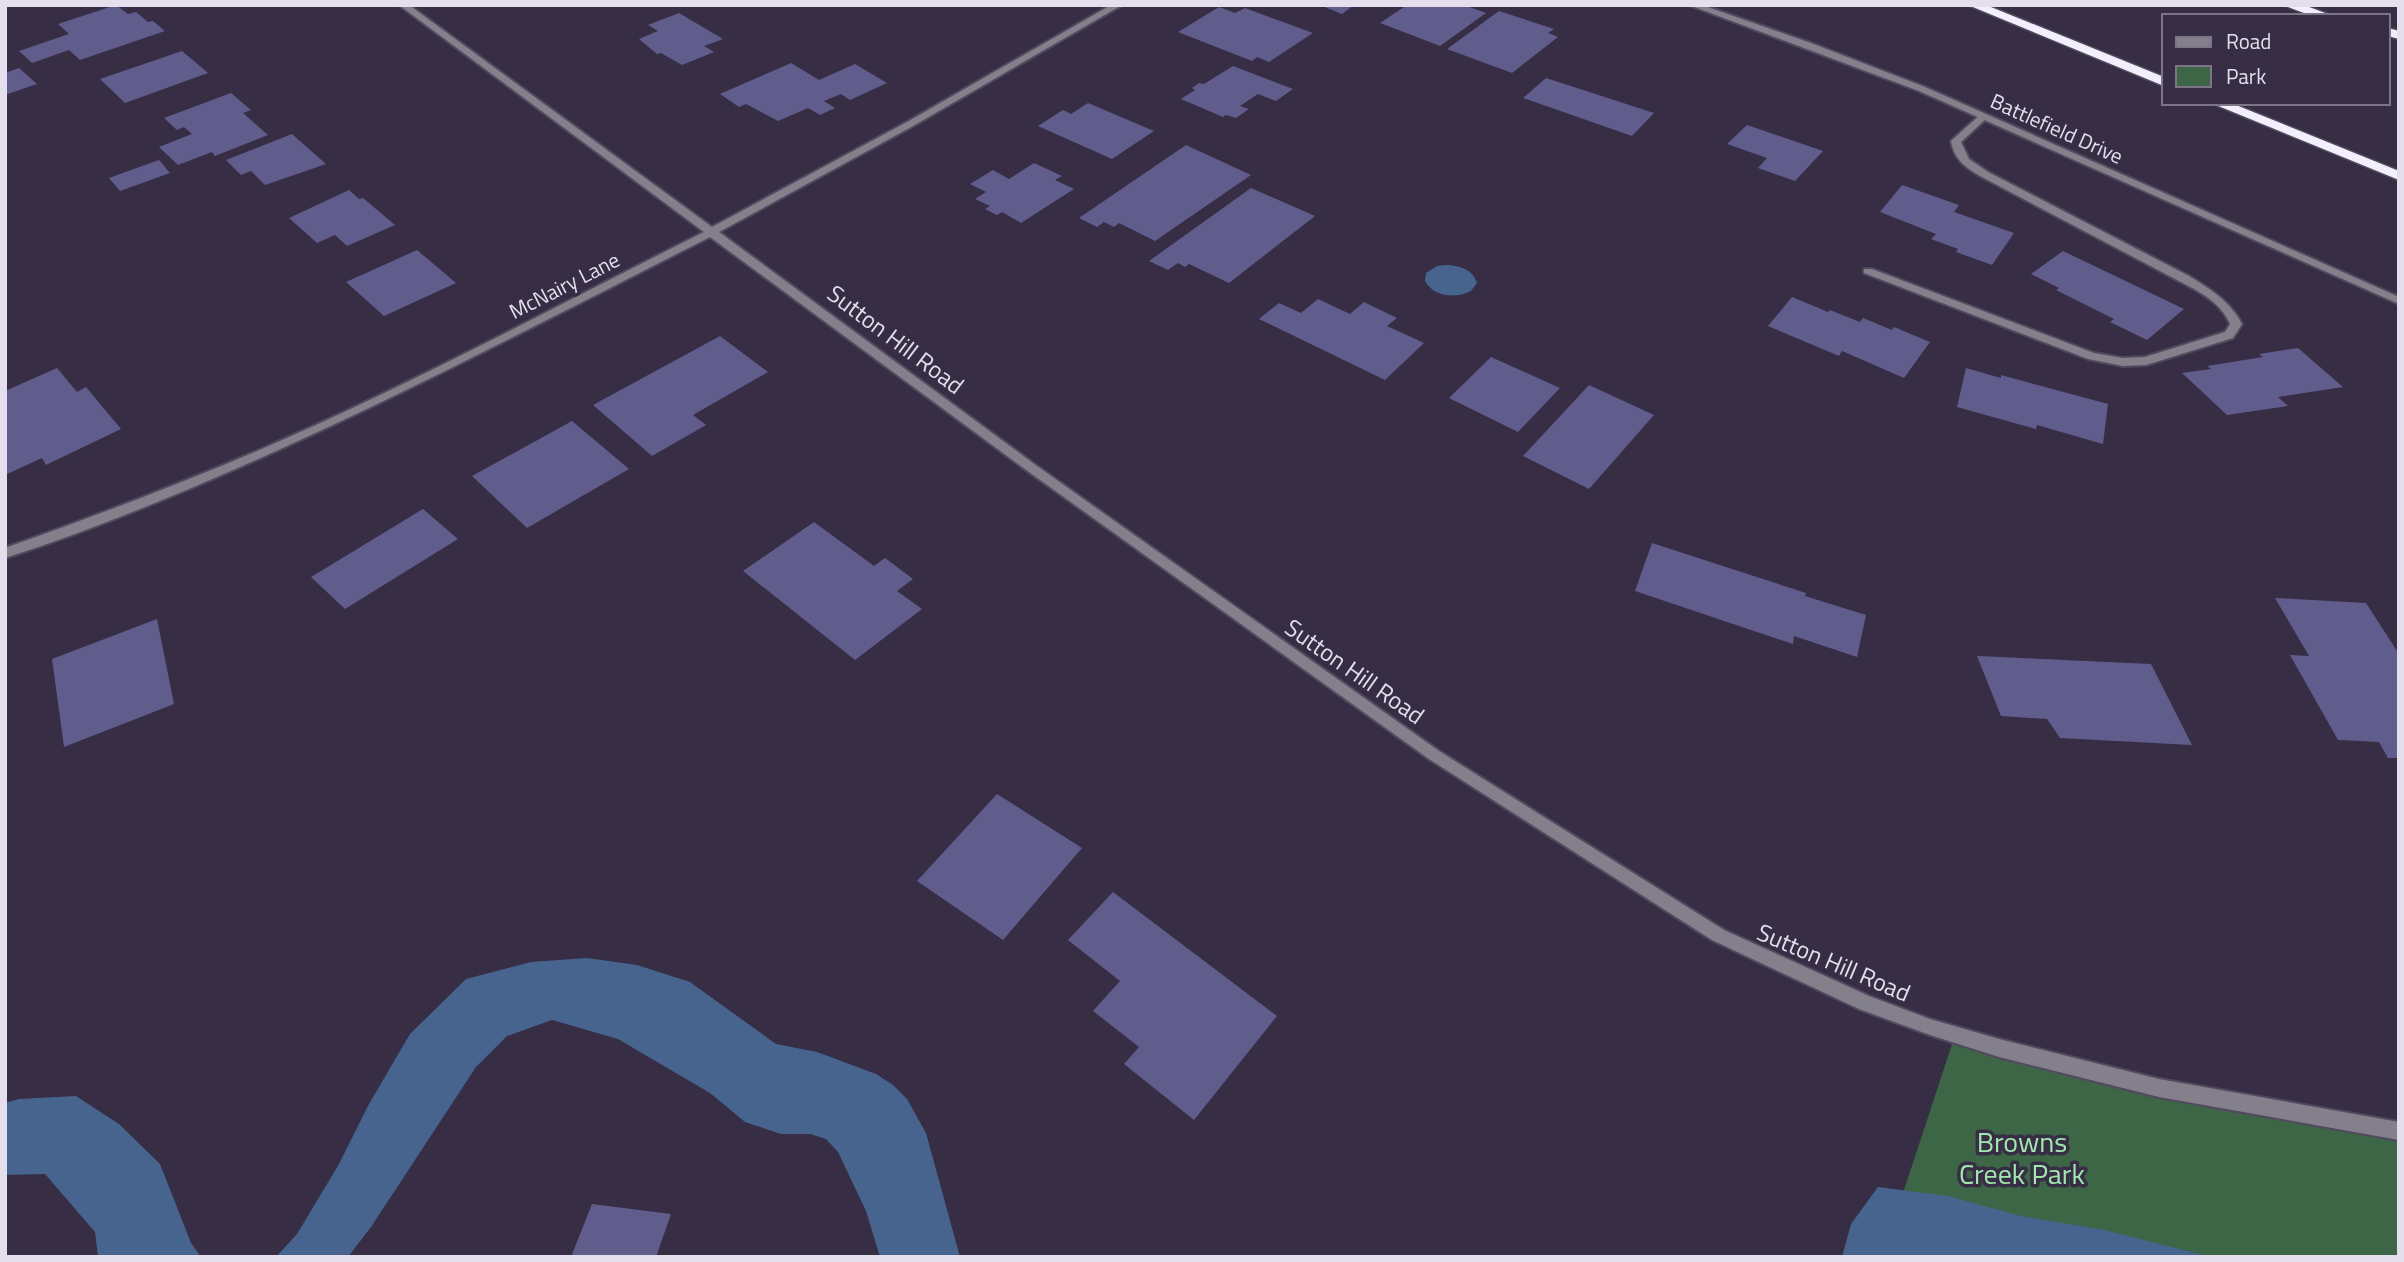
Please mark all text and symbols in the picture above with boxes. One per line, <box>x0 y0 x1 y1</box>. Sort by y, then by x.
legend <box>2162 14 2390 105</box>
text: Road <box>2226 25 2271 57</box>
text: Park <box>2226 60 2266 92</box>
street label: Battlefield Drive <box>1985 84 2129 172</box>
street label: McNairy Lane <box>503 243 625 327</box>
street label: Sutton Hill Road <box>820 276 972 402</box>
street label: Sutton Hill Road <box>1278 609 1432 733</box>
street label: Sutton Hill Road <box>1752 914 1916 1010</box>
park label: Browns Creek Park <box>1959 1120 2085 1195</box>

